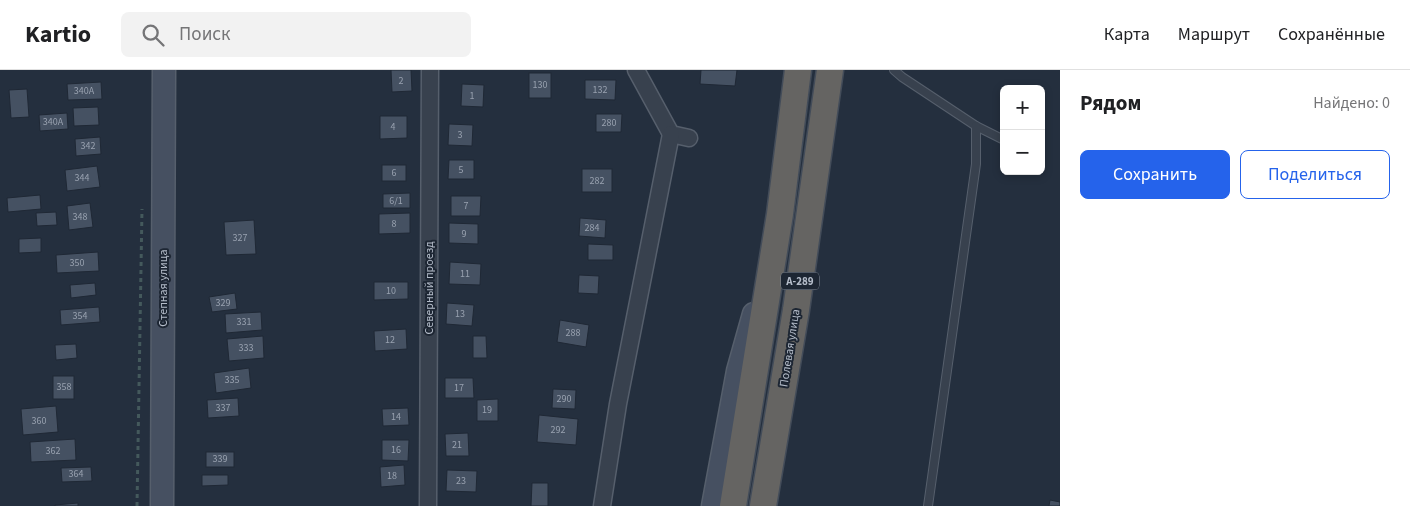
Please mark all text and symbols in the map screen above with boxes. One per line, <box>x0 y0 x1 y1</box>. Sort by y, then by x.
search box <box>121 12 471 57</box>
text: Kartio <box>25 17 91 52</box>
icon: search <box>139 21 167 49</box>
text: Поиск <box>179 21 230 48</box>
text: Карта <box>1104 22 1150 47</box>
text: Маршрут <box>1178 22 1250 47</box>
text: Сохранённые <box>1278 22 1385 47</box>
house number: 2 <box>399 74 404 88</box>
house number: 130 <box>533 78 547 92</box>
house number: 132 <box>593 83 607 97</box>
house number: 340А <box>74 84 95 98</box>
map controls <box>1000 85 1045 175</box>
button: + <box>1000 85 1045 130</box>
text: Рядом <box>1080 88 1141 118</box>
house number: 1 <box>470 89 475 103</box>
text: Найдено: 0 <box>1313 92 1390 114</box>
house number: 340А <box>43 115 64 129</box>
house number: 280 <box>602 116 616 130</box>
house number: 4 <box>391 120 396 134</box>
house number: 3 <box>458 128 463 142</box>
button: − <box>1000 130 1045 175</box>
house number: 342 <box>81 139 95 153</box>
button: Сохранить <box>1080 150 1230 199</box>
button: Поделиться <box>1240 150 1390 199</box>
house number: 5 <box>459 163 464 177</box>
house number: 6 <box>392 166 397 180</box>
house number: 344 <box>75 171 89 185</box>
house number: 282 <box>590 174 604 188</box>
house number: 6/1 <box>389 194 403 208</box>
house number: 7 <box>464 199 469 213</box>
house number: 348 <box>73 210 87 224</box>
house number: 8 <box>392 217 397 231</box>
house number: 284 <box>585 221 599 235</box>
house number: 9 <box>462 227 467 241</box>
house number: 327 <box>233 231 247 245</box>
street label: Северный проезд <box>421 241 438 335</box>
street label: Степная улица <box>155 249 172 327</box>
house number: 350 <box>70 256 84 270</box>
house number: 11 <box>460 267 470 281</box>
road number: А-289 <box>781 272 819 290</box>
house number: 10 <box>386 284 396 298</box>
house number: 329 <box>216 296 230 310</box>
house number: 13 <box>455 307 465 321</box>
street label: Полевая улица <box>775 308 805 388</box>
house number: 354 <box>73 309 87 323</box>
house number: 331 <box>237 315 251 329</box>
house number: 288 <box>566 326 580 340</box>
house number: 12 <box>385 333 395 347</box>
house number: 333 <box>239 341 253 355</box>
house number: 335 <box>225 373 239 387</box>
house number: 358 <box>57 380 71 394</box>
house number: 17 <box>454 381 464 395</box>
house number: 290 <box>557 392 571 406</box>
house number: 337 <box>216 401 230 415</box>
house number: 19 <box>482 403 492 417</box>
house number: 14 <box>391 410 401 424</box>
house number: 360 <box>32 414 46 428</box>
house number: 292 <box>551 423 565 437</box>
house number: 21 <box>452 438 462 452</box>
house number: 16 <box>391 443 401 457</box>
house number: 362 <box>46 444 60 458</box>
house number: 339 <box>213 452 227 466</box>
house number: 364 <box>69 467 83 481</box>
house number: 18 <box>387 469 397 483</box>
house number: 23 <box>456 474 466 488</box>

